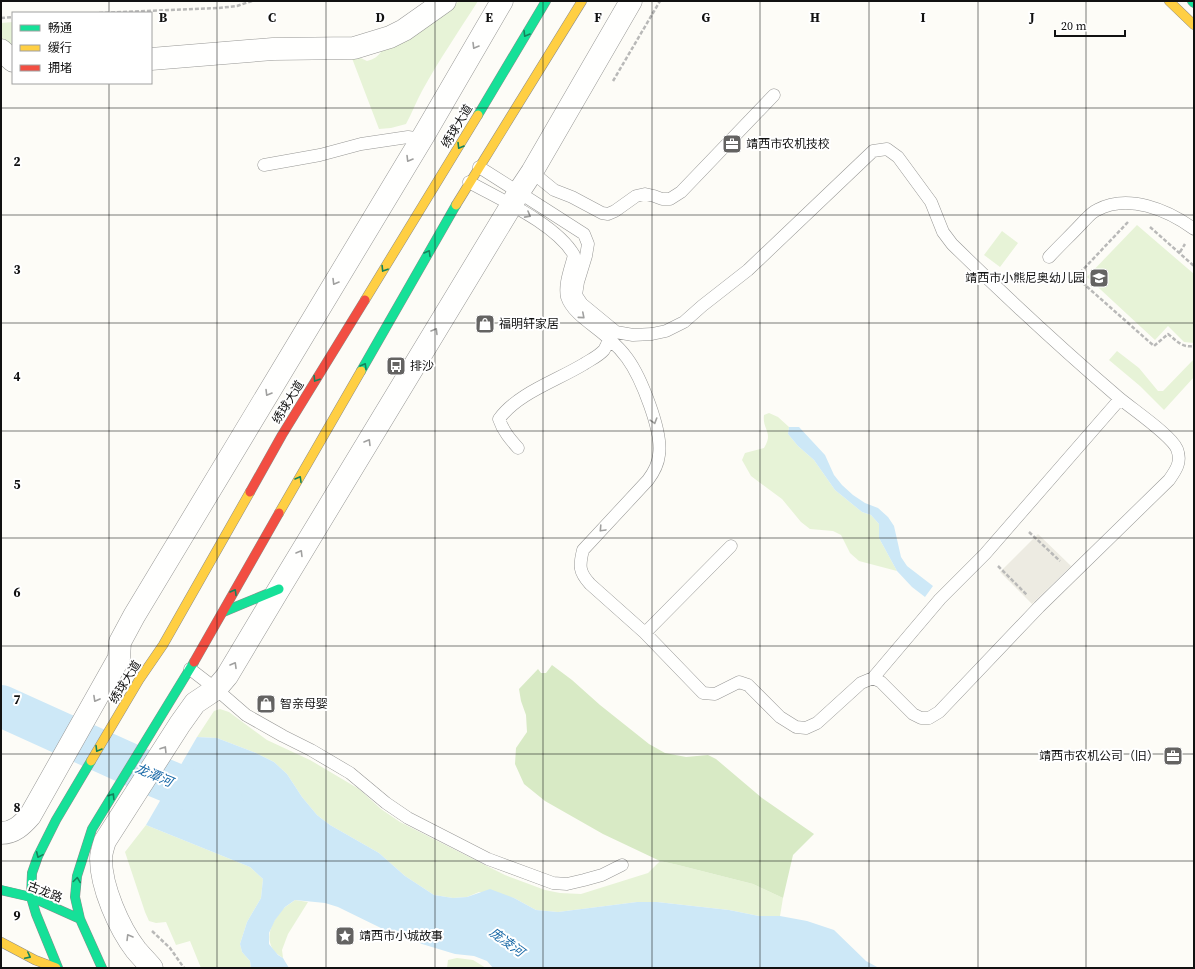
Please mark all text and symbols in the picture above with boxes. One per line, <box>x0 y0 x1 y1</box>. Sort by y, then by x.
text: B <box>159 9 168 26</box>
text: C <box>268 9 276 26</box>
text: D <box>375 9 385 26</box>
text: E <box>485 9 493 26</box>
text: F <box>594 9 602 26</box>
text: G <box>702 9 711 26</box>
text: H <box>810 9 820 26</box>
text: I <box>920 9 926 26</box>
text: J <box>1028 9 1035 26</box>
legend <box>12 12 152 84</box>
scale bar <box>1055 12 1125 38</box>
text: 20 m <box>1061 18 1087 34</box>
text: 畅通 <box>48 20 72 36</box>
one-way arrow <box>524 30 531 37</box>
text: 缓行 <box>48 40 72 56</box>
one-way arrow <box>472 42 479 50</box>
text: 拥堵 <box>48 60 72 76</box>
street label: 绣球大道 <box>438 101 476 151</box>
office icon: 靖西市农机技校 <box>721 133 743 155</box>
place label: 靖西市农机技校 <box>746 136 830 152</box>
one-way arrow <box>457 142 464 149</box>
text: 2 <box>13 153 21 170</box>
one-way arrow <box>407 155 414 162</box>
one-way arrow <box>524 210 531 217</box>
one-way arrow <box>424 250 431 257</box>
text: 3 <box>13 261 21 278</box>
one-way arrow <box>382 265 389 272</box>
school or university icon: 靖西市小熊尼奥幼儿园 <box>1088 267 1110 289</box>
place label: 靖西市小熊尼奥幼儿园 <box>965 270 1085 286</box>
one-way arrow <box>332 278 340 285</box>
one-way arrow <box>578 312 585 319</box>
shop icon: 福明轩家居 <box>474 313 496 335</box>
place label: 福明轩家居 <box>499 316 559 332</box>
one-way arrow <box>431 328 438 335</box>
bus stop icon: 排沙 <box>385 355 407 377</box>
place label: 排沙 <box>410 358 434 374</box>
one-way arrow <box>359 363 366 370</box>
text: 4 <box>13 368 21 385</box>
one-way arrow <box>314 375 321 382</box>
street label: 绣球大道 <box>268 377 308 427</box>
one-way arrow <box>265 389 273 396</box>
one-way arrow <box>649 417 658 424</box>
one-way arrow <box>363 439 370 446</box>
text: 5 <box>13 476 21 493</box>
one-way arrow <box>294 476 302 483</box>
one-way arrow <box>600 524 607 532</box>
one-way arrow <box>296 550 303 557</box>
text: 6 <box>13 584 21 601</box>
one-way arrow <box>230 589 237 596</box>
street label: 绣球大道 <box>105 657 145 707</box>
one-way arrow <box>229 662 236 669</box>
text: 7 <box>13 691 21 708</box>
shop icon: 智亲母婴 <box>255 693 277 715</box>
one-way arrow <box>94 695 101 703</box>
place label: 智亲母婴 <box>280 696 328 712</box>
one-way arrow <box>95 745 102 752</box>
office icon: 靖西市农机公司（旧） <box>1162 745 1184 767</box>
one-way arrow <box>160 746 167 753</box>
place label: 靖西市农机公司（旧） <box>1039 748 1159 764</box>
water label: 龙潭河 <box>133 760 178 792</box>
one-way arrow <box>108 793 115 800</box>
text: 8 <box>13 799 21 816</box>
one-way arrow <box>36 851 44 858</box>
one-way arrow <box>72 877 81 883</box>
street label: 古龙路 <box>25 878 65 906</box>
text: 9 <box>13 907 21 924</box>
water label: 庞凌河 <box>486 924 530 962</box>
place icon: 靖西市小城故事 <box>334 925 356 947</box>
place label: 靖西市小城故事 <box>359 928 443 944</box>
one-way arrow <box>126 934 133 941</box>
one-way arrow <box>24 951 31 959</box>

